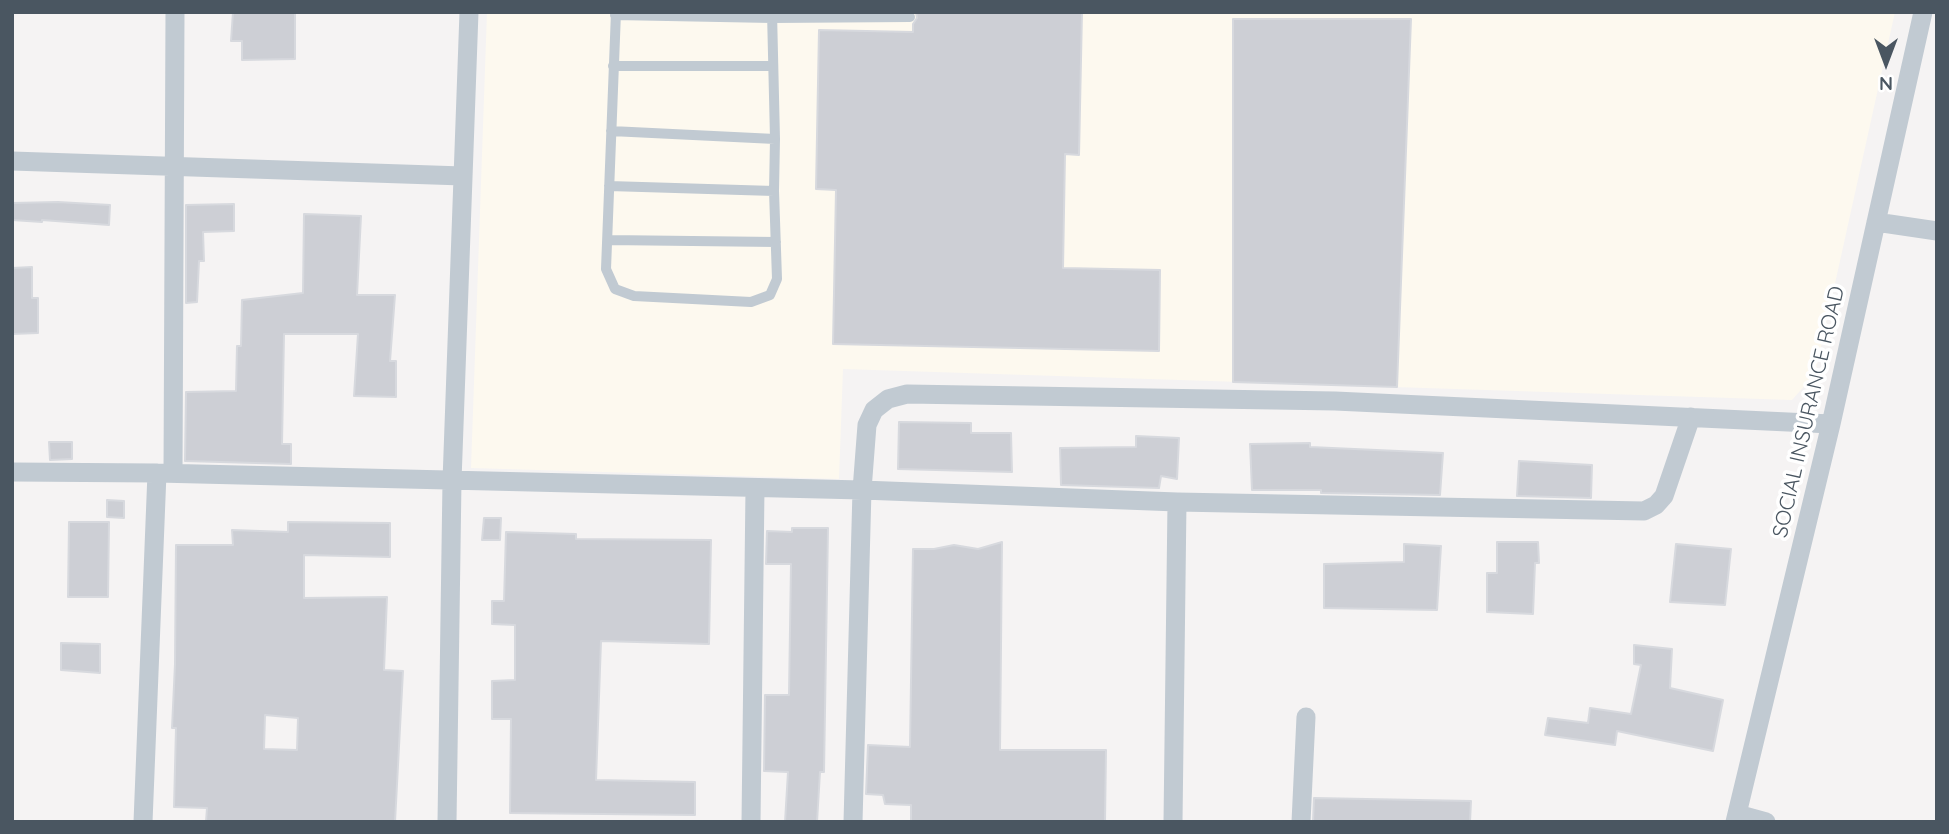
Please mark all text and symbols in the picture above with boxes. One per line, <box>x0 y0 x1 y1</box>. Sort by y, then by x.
north arrow <box>1851 28 1921 98</box>
text: N <box>1879 72 1893 96</box>
street label: SOCIAL INSURANCE ROAD <box>1768 284 1850 540</box>

